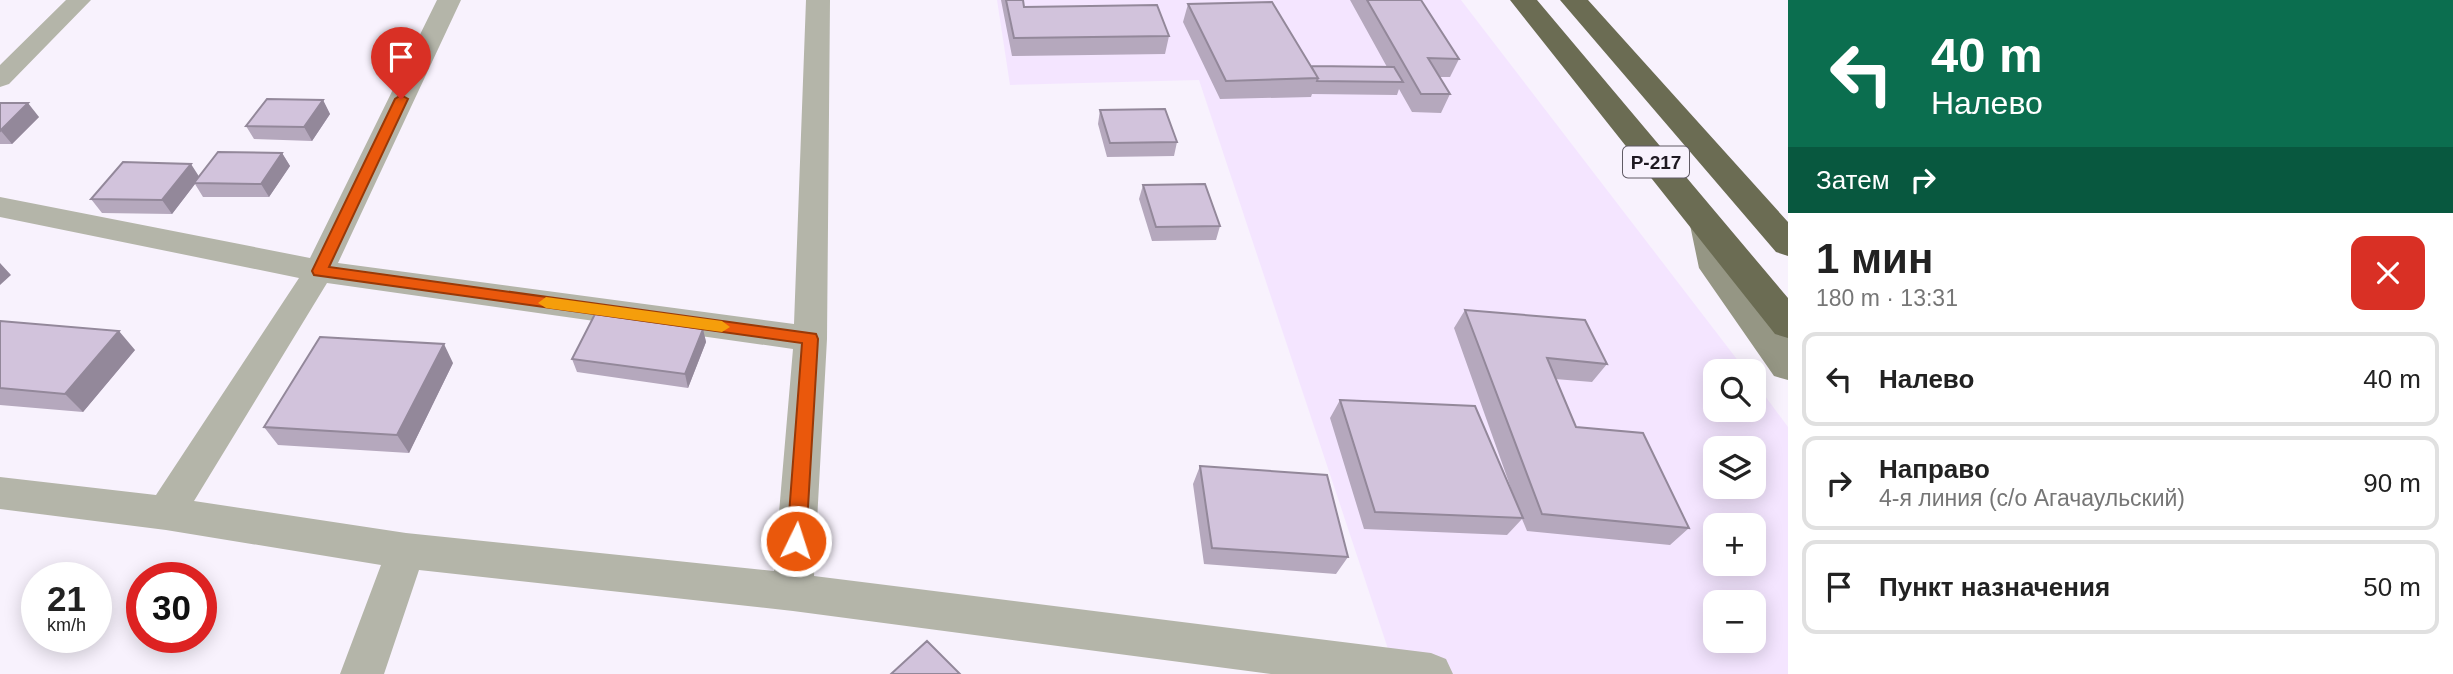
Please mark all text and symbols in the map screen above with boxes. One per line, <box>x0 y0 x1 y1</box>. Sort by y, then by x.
pin <box>371 27 431 99</box>
icon: left <box>1816 28 1907 119</box>
text: 40 m <box>1931 28 2043 82</box>
icon: arrive <box>382 38 420 76</box>
text: Налево <box>1931 85 2043 121</box>
road number: Р-217 <box>1623 146 1689 178</box>
icon: right <box>1904 161 1942 199</box>
text: Затем <box>1816 165 1890 195</box>
text: 1 мин <box>1816 235 1933 282</box>
button: close <box>2351 236 2425 310</box>
text: 180 m · 13:31 <box>1816 285 1958 311</box>
map controls <box>1703 359 1766 653</box>
button: search <box>1703 359 1766 422</box>
icon: left <box>1820 360 1858 398</box>
text: Налево <box>1879 364 1974 394</box>
text: 40 m <box>2363 364 2421 394</box>
button: layers <box>1703 436 1766 499</box>
text: Направо <box>1879 454 1990 484</box>
icon: right <box>1820 464 1858 502</box>
text: 90 m <box>2363 468 2421 498</box>
text: 4-я линия (с/о Агачаульский) <box>1879 485 2185 511</box>
position arrow <box>759 504 833 578</box>
button: + <box>1703 513 1766 576</box>
speed limit sign: 30 <box>126 562 217 653</box>
icon: arrive <box>1820 568 1858 606</box>
text: Пункт назначения <box>1879 572 2110 602</box>
text: 50 m <box>2363 572 2421 602</box>
text: 21 <box>47 579 86 618</box>
button: − <box>1703 590 1766 653</box>
text: km/h <box>47 615 86 635</box>

